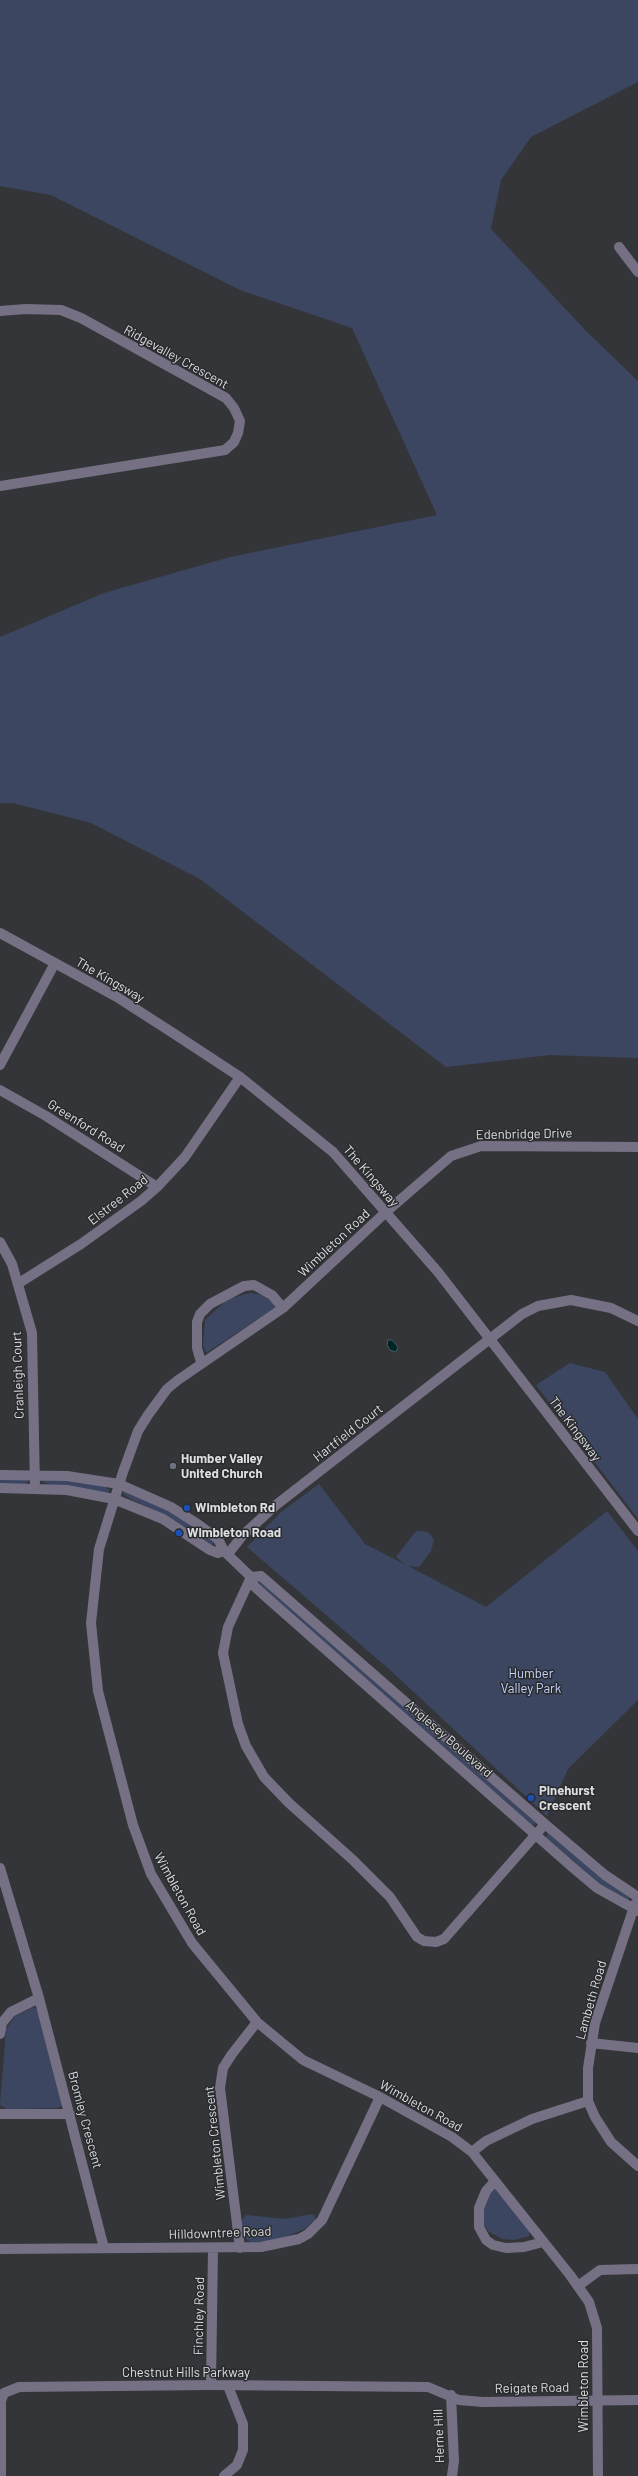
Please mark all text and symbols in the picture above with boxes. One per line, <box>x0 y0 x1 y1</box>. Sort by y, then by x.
street label: Ridgevalley Crescent <box>121 322 231 392</box>
street label: The Kingsway <box>73 954 147 1006</box>
street label: Greenford Road <box>45 1096 127 1156</box>
street label: Edenbridge Drive <box>476 1125 572 1143</box>
street label: The Kingsway <box>340 1142 402 1210</box>
street label: Elstree Road <box>85 1172 151 1228</box>
street label: Wimbleton Road <box>295 1206 373 1280</box>
street label: Cranleigh Court <box>9 1331 27 1419</box>
street label: The Kingsway <box>546 1394 604 1464</box>
street label: Hartfield Court <box>310 1401 386 1465</box>
place label: Humber Valley United Church <box>181 1451 263 1482</box>
marker: Humber Valley United Church <box>168 1461 178 1471</box>
place label: Wimbleton Rd <box>195 1500 275 1516</box>
marker: Wimbleton Rd <box>182 1503 192 1513</box>
place label: Wimbleton Road <box>187 1525 281 1541</box>
marker: Wimbleton Road <box>174 1528 184 1538</box>
park label: Humber Valley Park <box>501 1666 561 1697</box>
street label: Anglesey Boulevard <box>403 1697 495 1781</box>
place label: Pinehurst Crescent <box>539 1783 595 1814</box>
marker: Pinehurst Crescent <box>526 1793 536 1803</box>
street label: Wimbleton Road <box>151 1850 209 1938</box>
street label: Lambeth Road <box>572 1959 610 2041</box>
street label: Bromley Crescent <box>65 2070 105 2170</box>
street label: Wimbleton Road <box>377 2077 465 2135</box>
street label: Wimbleton Crescent <box>201 2085 229 2201</box>
street label: Hilldowntree Road <box>168 2223 272 2243</box>
street label: Finchley Road <box>191 2277 207 2355</box>
street label: Wimbleton Road <box>576 2340 592 2432</box>
street label: Chestnut Hills Parkway <box>122 2365 250 2381</box>
street label: Reigate Road <box>495 2380 569 2396</box>
street label: Herne Hill <box>430 2409 448 2463</box>

